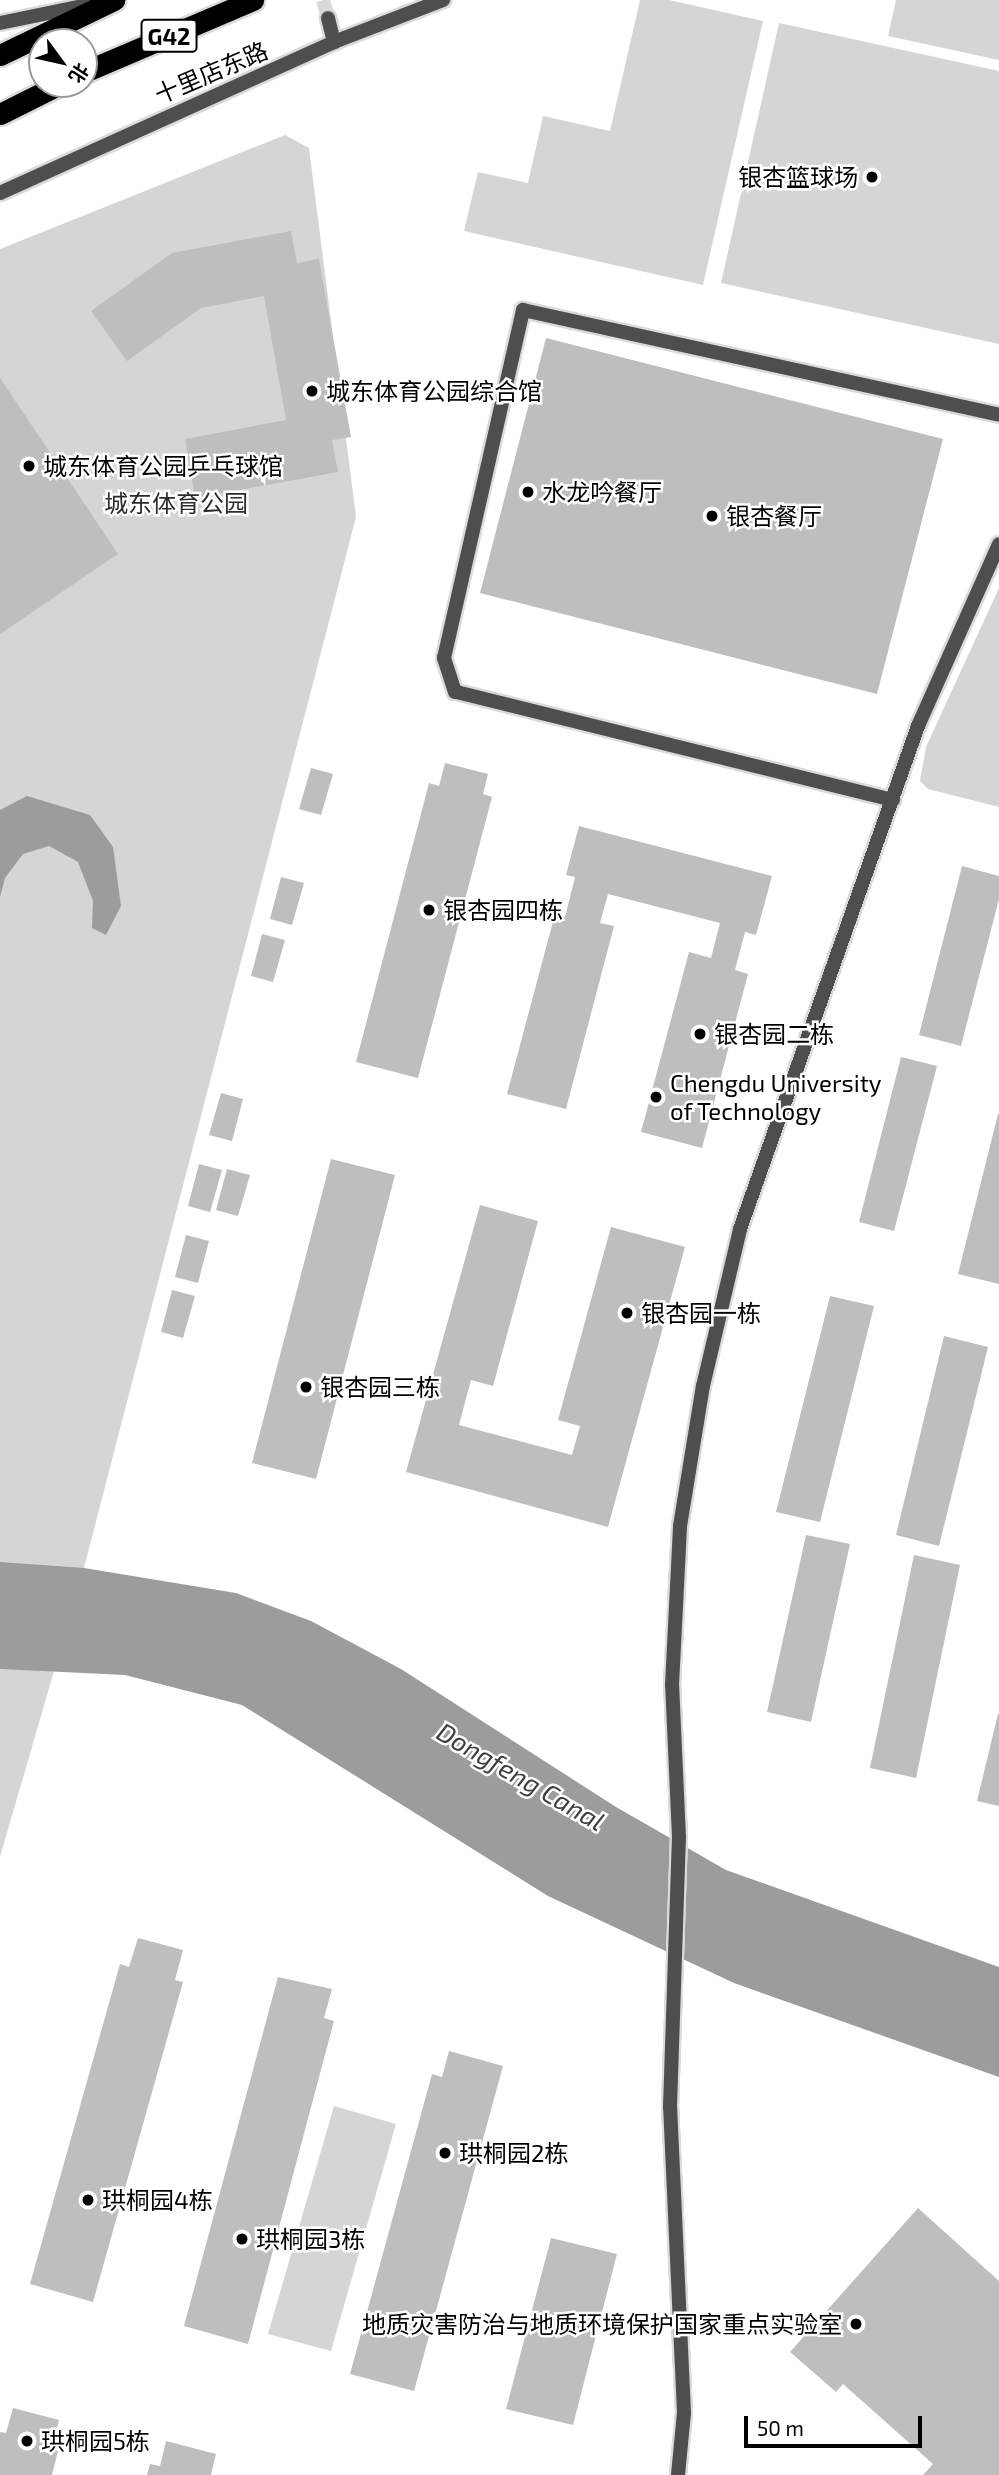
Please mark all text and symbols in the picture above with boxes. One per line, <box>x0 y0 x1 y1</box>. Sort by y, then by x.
road number: G42 <box>139 17 199 56</box>
north arrow <box>28 28 98 98</box>
street label: 十里店东路 <box>150 35 272 109</box>
text: 北 <box>65 59 94 88</box>
place label: 银杏篮球场 <box>738 163 858 191</box>
marker: 银杏篮球场 <box>864 169 880 185</box>
place label: 城东体育公园综合馆 <box>326 377 542 405</box>
marker: 城东体育公园综合馆 <box>304 383 320 399</box>
place label: 城东体育公园乒乓球馆 <box>43 452 283 480</box>
marker: 城东体育公园乒乓球馆 <box>21 458 37 474</box>
place label: 水龙吟餐厅 <box>542 478 662 506</box>
marker: 水龙吟餐厅 <box>520 484 536 500</box>
park label: 城东体育公园 <box>104 489 248 517</box>
place label: 银杏餐厅 <box>726 502 822 530</box>
marker: 银杏餐厅 <box>704 508 720 524</box>
place label: 银杏园四栋 <box>443 896 563 924</box>
marker: 银杏园四栋 <box>421 902 437 918</box>
place label: 银杏园二栋 <box>714 1020 834 1048</box>
marker: 银杏园二栋 <box>692 1026 708 1042</box>
place label: Chengdu University of Technology <box>670 1069 881 1125</box>
marker: Chengdu University of Technology <box>648 1089 664 1105</box>
place label: 银杏园一栋 <box>641 1299 761 1327</box>
marker: 银杏园一栋 <box>619 1305 635 1321</box>
place label: 银杏园三栋 <box>320 1373 440 1401</box>
marker: 银杏园三栋 <box>298 1379 314 1395</box>
water label: Dongfeng Canal <box>432 1715 610 1837</box>
place label: 珙桐园2栋 <box>459 2139 568 2167</box>
marker: 珙桐园2栋 <box>437 2145 453 2161</box>
place label: 珙桐园4栋 <box>102 2186 213 2214</box>
marker: 珙桐园4栋 <box>80 2192 96 2208</box>
place label: 珙桐园3栋 <box>256 2225 365 2253</box>
marker: 珙桐园3栋 <box>234 2231 250 2247</box>
place label: 地质灾害防治与地质环境保护国家重点实验室 <box>362 2310 842 2338</box>
marker: 地质灾害防治与地质环境保护国家重点实验室 <box>848 2316 864 2332</box>
scale bar <box>747 2402 926 2446</box>
text: 50 m <box>757 2415 804 2440</box>
place label: 珙桐园5栋 <box>41 2427 150 2455</box>
marker: 珙桐园5栋 <box>19 2433 35 2449</box>

